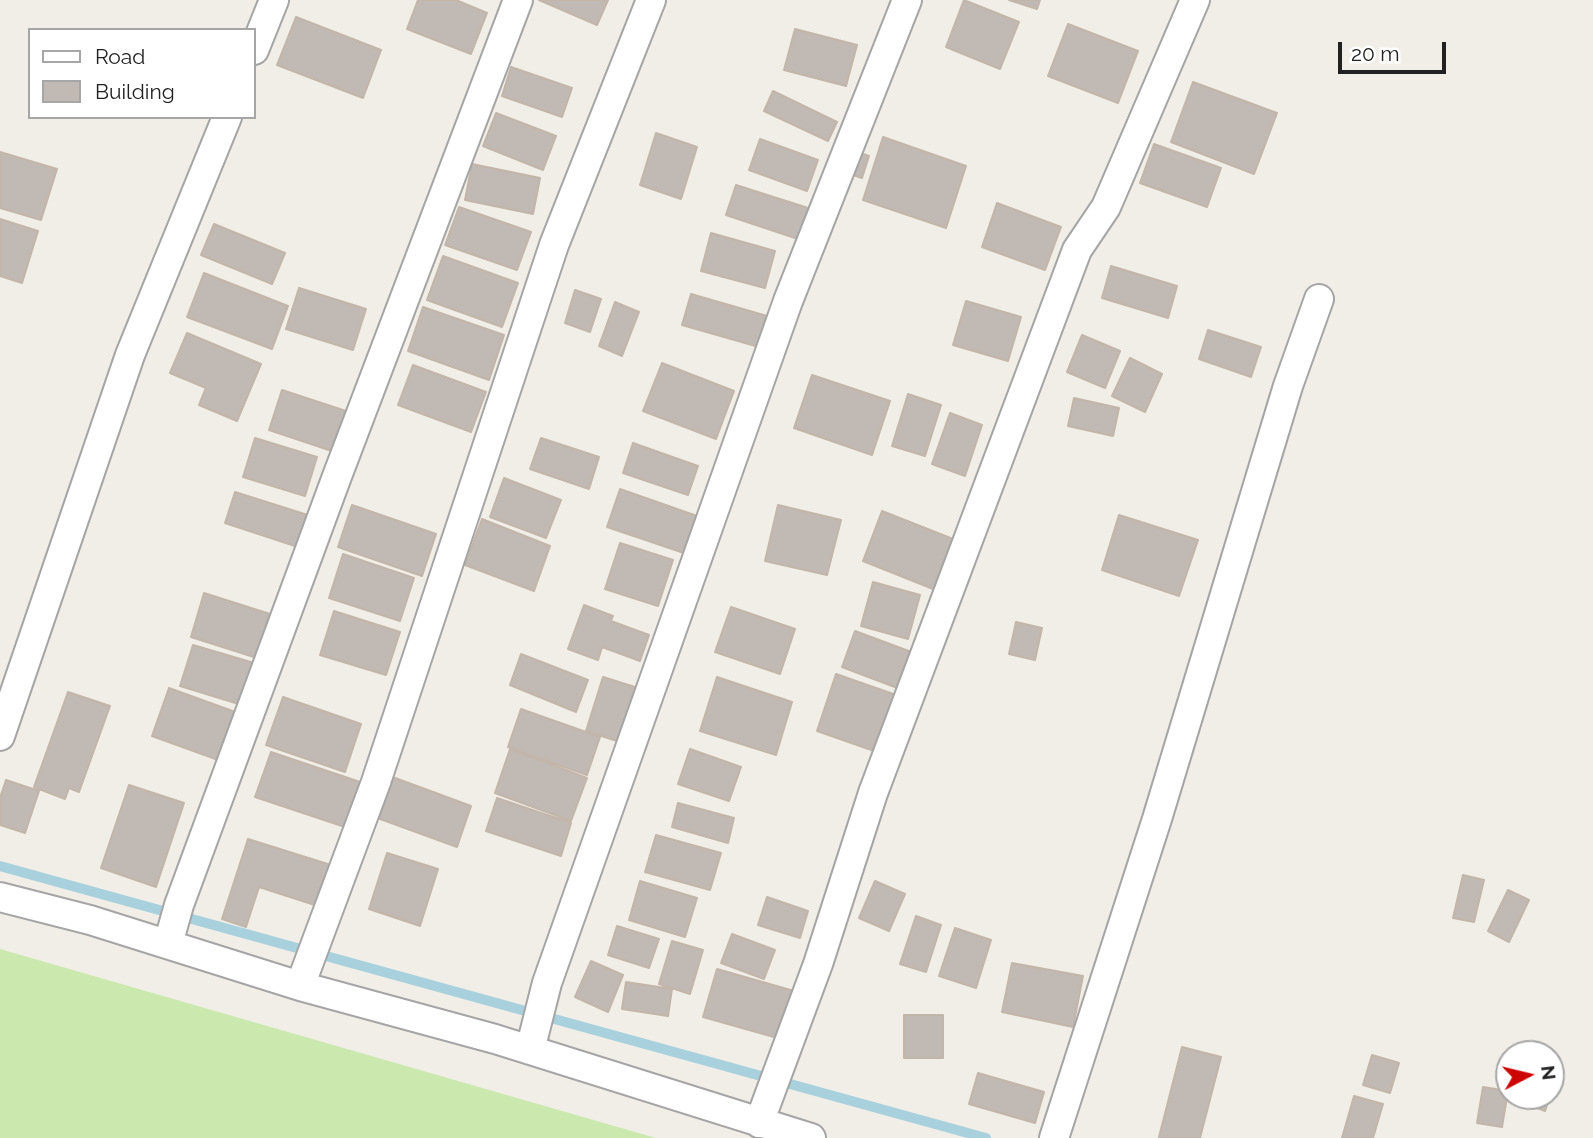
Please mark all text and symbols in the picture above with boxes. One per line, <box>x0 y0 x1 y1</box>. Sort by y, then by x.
legend <box>28 28 256 119</box>
scale bar <box>1341 28 1450 72</box>
text: 20 m <box>1351 41 1399 66</box>
text: Road <box>95 44 145 69</box>
text: Building <box>95 79 175 104</box>
north arrow <box>1495 1040 1565 1110</box>
text: N <box>1537 1064 1561 1081</box>

